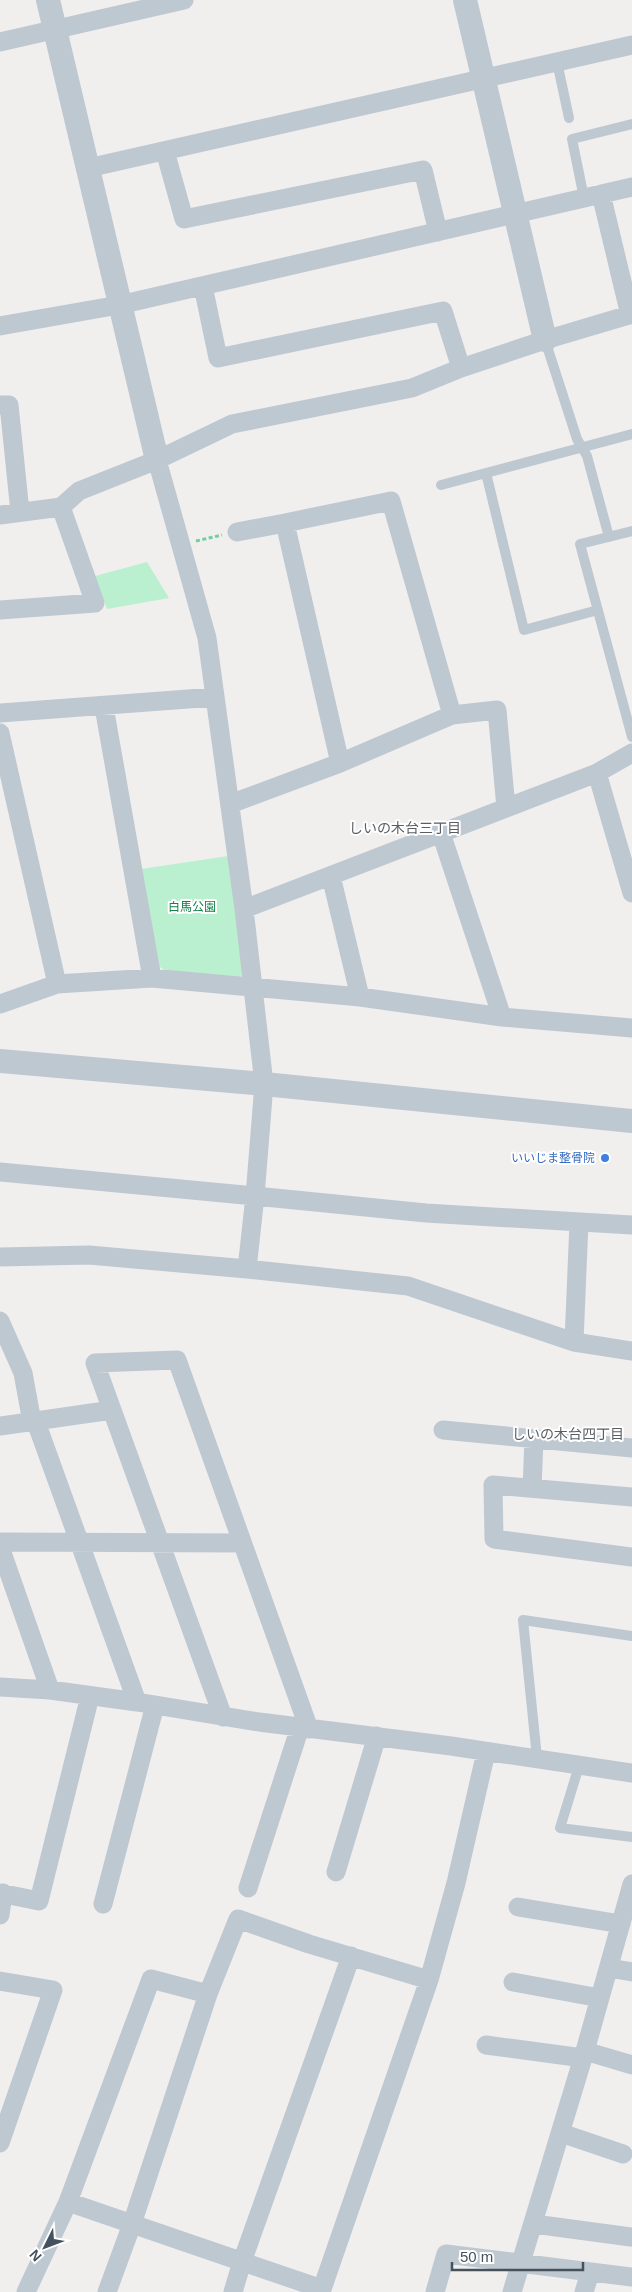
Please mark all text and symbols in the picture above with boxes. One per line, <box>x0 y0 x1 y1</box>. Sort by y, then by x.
district label: しいの木台三丁目 <box>349 820 461 836</box>
park label: 白馬公園 <box>168 900 216 914</box>
place label: いいじま整骨院 <box>511 1151 595 1165</box>
marker: いいじま整骨院 <box>599 1152 611 1164</box>
district label: しいの木台四丁目 <box>512 1426 624 1442</box>
north arrow <box>20 2222 70 2272</box>
scale bar <box>452 2240 583 2272</box>
text: N <box>26 2247 45 2265</box>
text: 50 m <box>460 2248 493 2265</box>

